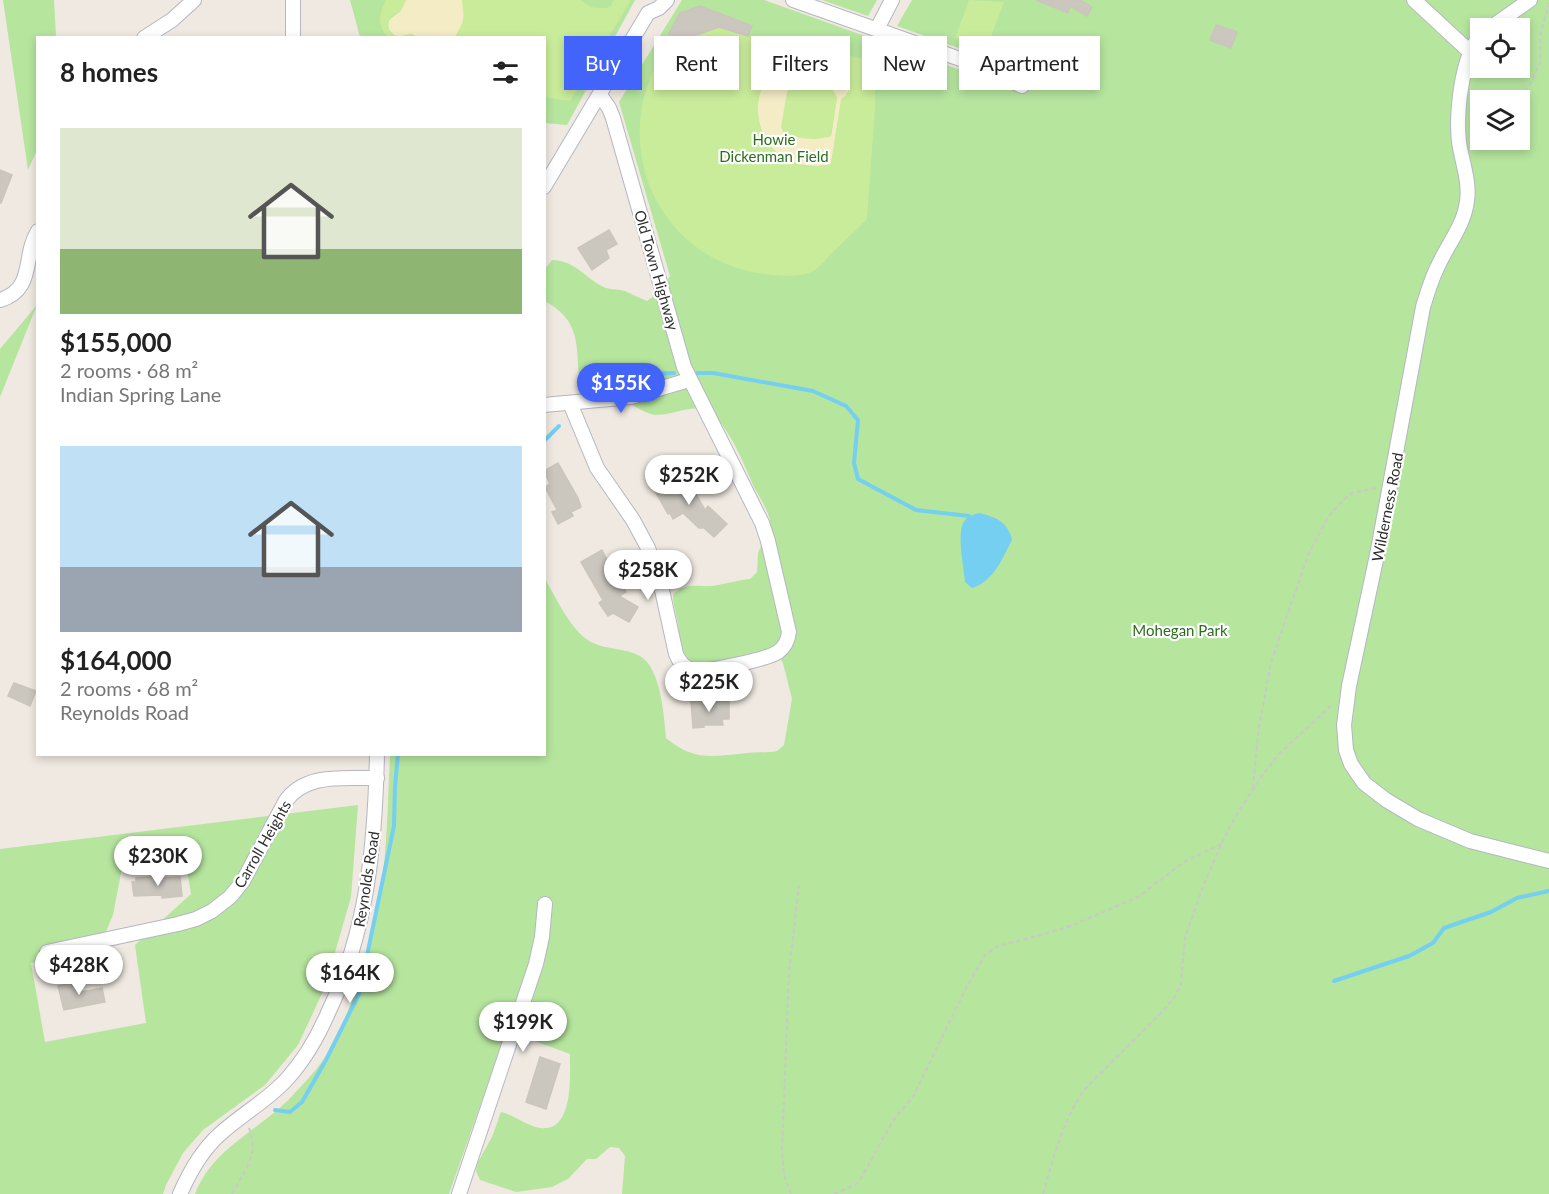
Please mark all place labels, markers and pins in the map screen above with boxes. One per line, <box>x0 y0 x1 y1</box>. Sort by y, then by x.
pin: $155K <box>579 363 663 414</box>
pin: $252K <box>647 455 731 506</box>
pin: $258K <box>606 550 690 601</box>
pin: $225K <box>667 662 751 713</box>
pin: $230K <box>116 836 200 887</box>
pin: $428K <box>37 945 121 996</box>
pin: $164K <box>308 953 392 1004</box>
pin: $199K <box>481 1002 565 1053</box>

